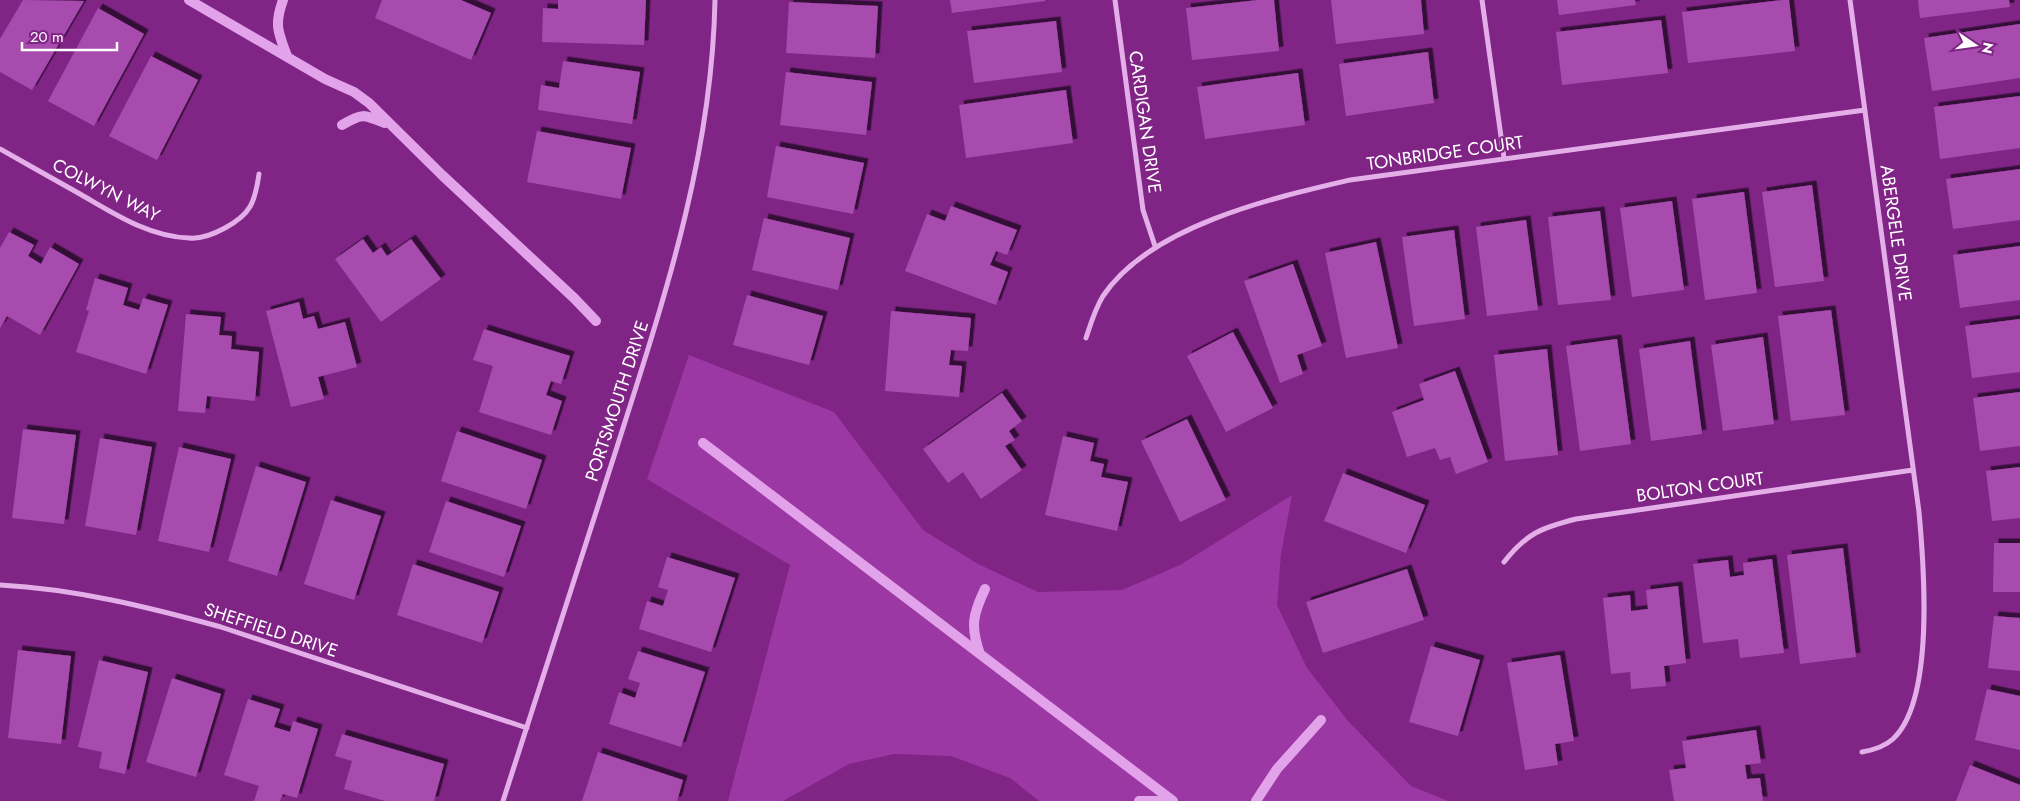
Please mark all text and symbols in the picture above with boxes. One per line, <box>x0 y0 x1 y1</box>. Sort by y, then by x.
scale bar <box>22 20 118 52</box>
north arrow <box>1950 20 2000 70</box>
text: 20 m <box>30 26 64 48</box>
text: N <box>1977 40 1999 56</box>
street label: CARDIGAN DRIVE <box>1122 49 1168 195</box>
street label: TONBRIDGE COURT <box>1365 129 1526 177</box>
street label: COLWYN WAY <box>48 152 165 229</box>
street label: ABERGELE DRIVE <box>1874 163 1918 303</box>
street label: PORTSMOUTH DRIVE <box>579 317 655 485</box>
street label: BOLTON COURT <box>1635 465 1766 509</box>
street label: SHEFFIELD DRIVE <box>201 596 341 664</box>

